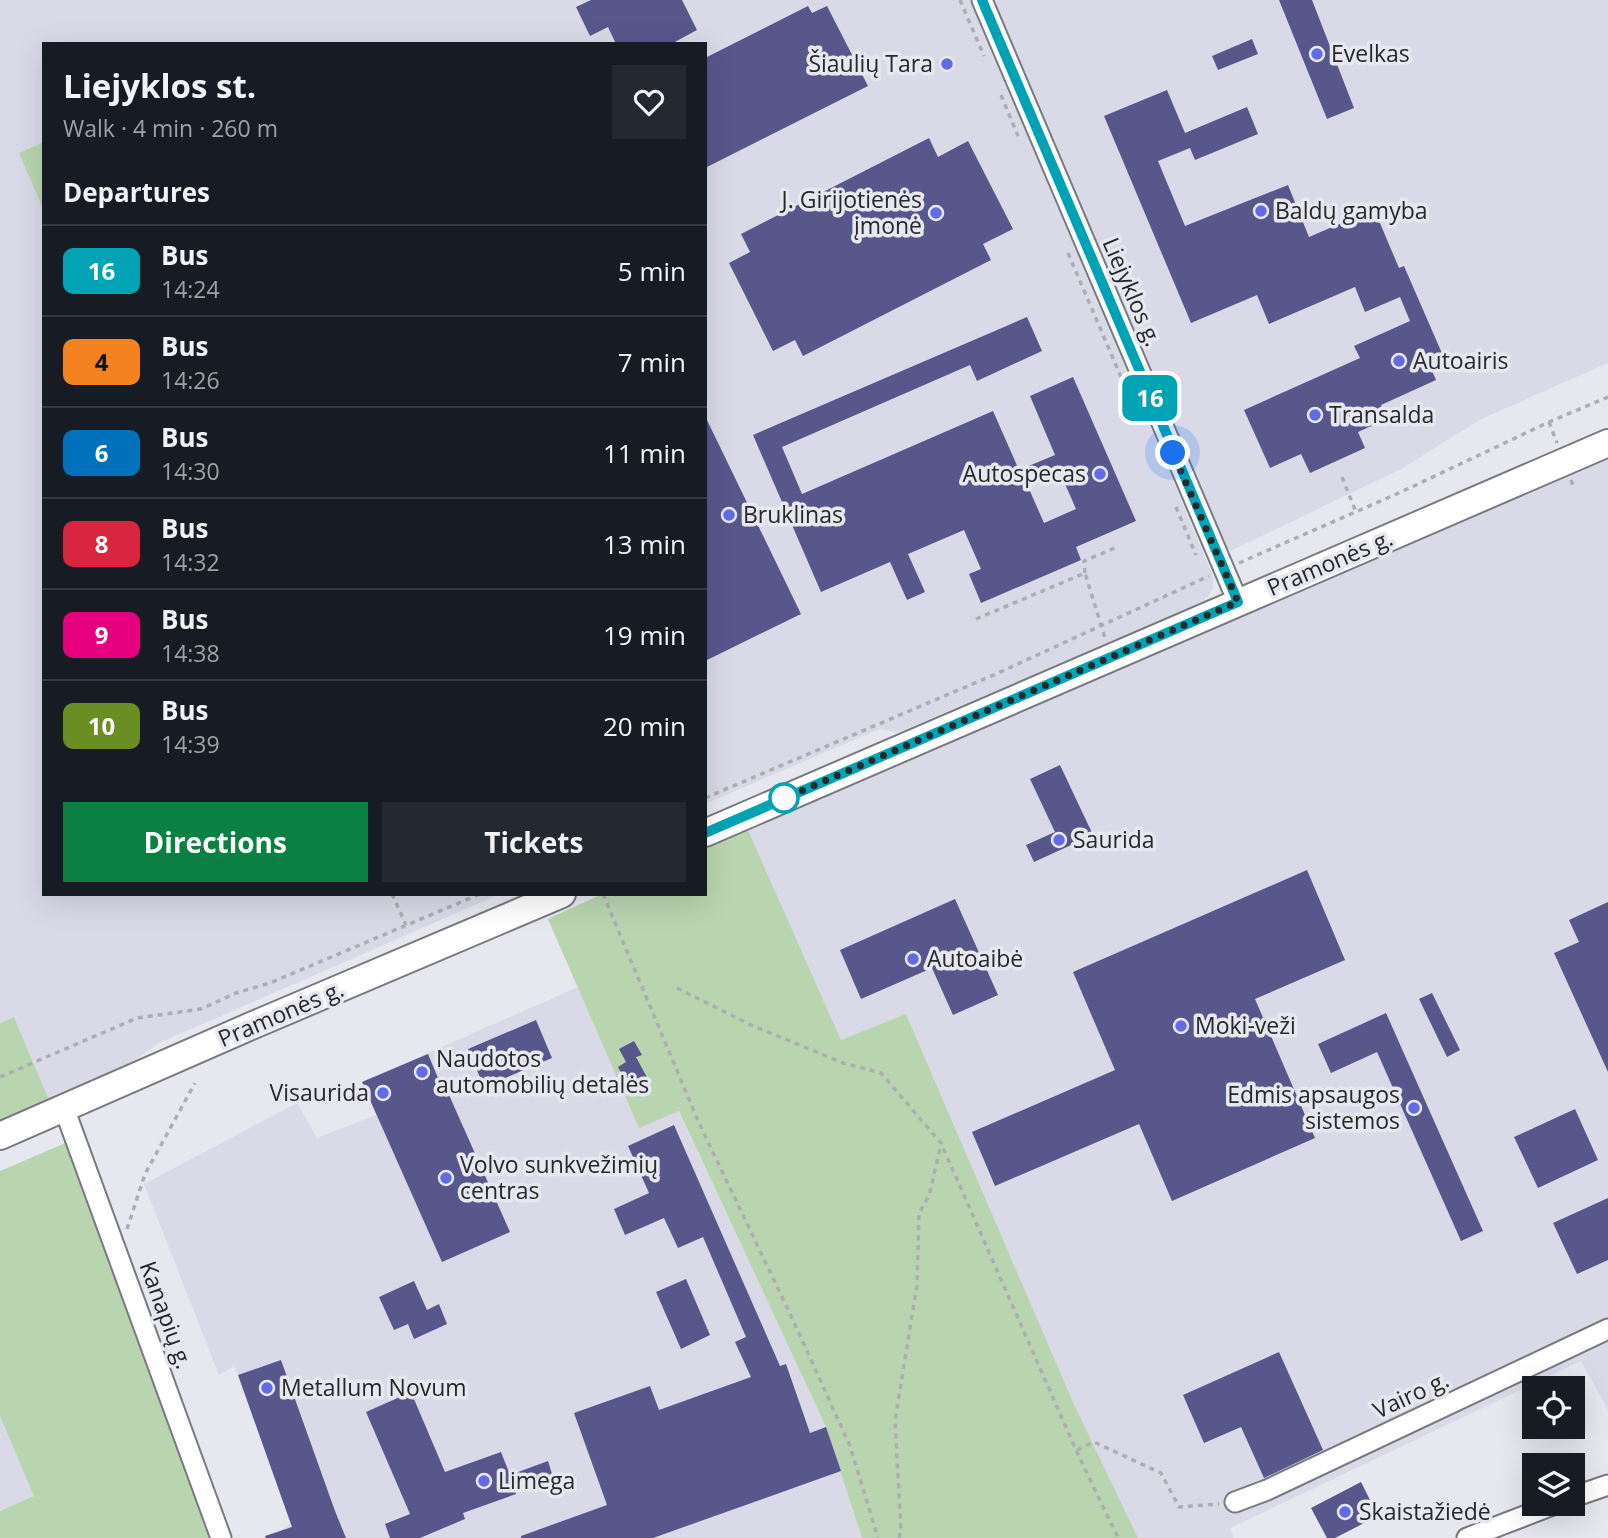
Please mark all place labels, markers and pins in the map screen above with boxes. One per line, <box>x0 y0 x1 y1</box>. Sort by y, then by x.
place label: Evelkas <box>1331 37 1410 69</box>
marker: Evelkas <box>1309 46 1325 62</box>
place label: Šiaulių Tara <box>808 47 933 79</box>
marker: Šiaulių Tara <box>939 56 955 72</box>
place label: J. Girijotienės įmonė <box>780 183 922 241</box>
place label: Baldų gamyba <box>1275 194 1428 226</box>
marker: Baldų gamyba <box>1253 203 1269 219</box>
marker: J. Girijotienės įmonė <box>928 205 944 221</box>
place label: Autoairis <box>1413 344 1508 376</box>
marker: Autoairis <box>1391 353 1407 369</box>
place label: Transalda <box>1329 398 1434 430</box>
marker: Transalda <box>1307 407 1323 423</box>
place label: Autospecas <box>963 457 1086 489</box>
marker: Autospecas <box>1092 466 1108 482</box>
place label: Bruklinas <box>743 498 843 530</box>
marker: Bruklinas <box>721 507 737 523</box>
unlabelled marker <box>769 783 799 813</box>
place label: Saurida <box>1073 823 1155 855</box>
marker: Saurida <box>1051 832 1067 848</box>
place label: Autoaibė <box>927 942 1023 974</box>
marker: Autoaibė <box>905 951 921 967</box>
place label: Moki-veži <box>1195 1009 1296 1041</box>
marker: Moki-veži <box>1173 1018 1189 1034</box>
place label: Naudotos automobilių detalės <box>436 1042 649 1100</box>
marker: Naudotos automobilių detalės <box>414 1064 430 1080</box>
place label: Visaurida <box>270 1076 369 1108</box>
place label: Edmis apsaugos sistemos <box>1227 1078 1400 1136</box>
marker: Visaurida <box>375 1085 391 1101</box>
marker: Edmis apsaugos sistemos <box>1406 1100 1422 1116</box>
place label: Volvo sunkvežimių centras <box>460 1148 658 1206</box>
marker: Volvo sunkvežimių centras <box>438 1170 454 1186</box>
place label: Metallum Novum <box>281 1371 467 1403</box>
marker: Metallum Novum <box>259 1380 275 1396</box>
place label: Limega <box>498 1464 575 1496</box>
marker: Limega <box>476 1473 492 1489</box>
place label: Skaistažiedė <box>1359 1495 1491 1527</box>
marker: Skaistažiedė <box>1337 1504 1353 1520</box>

